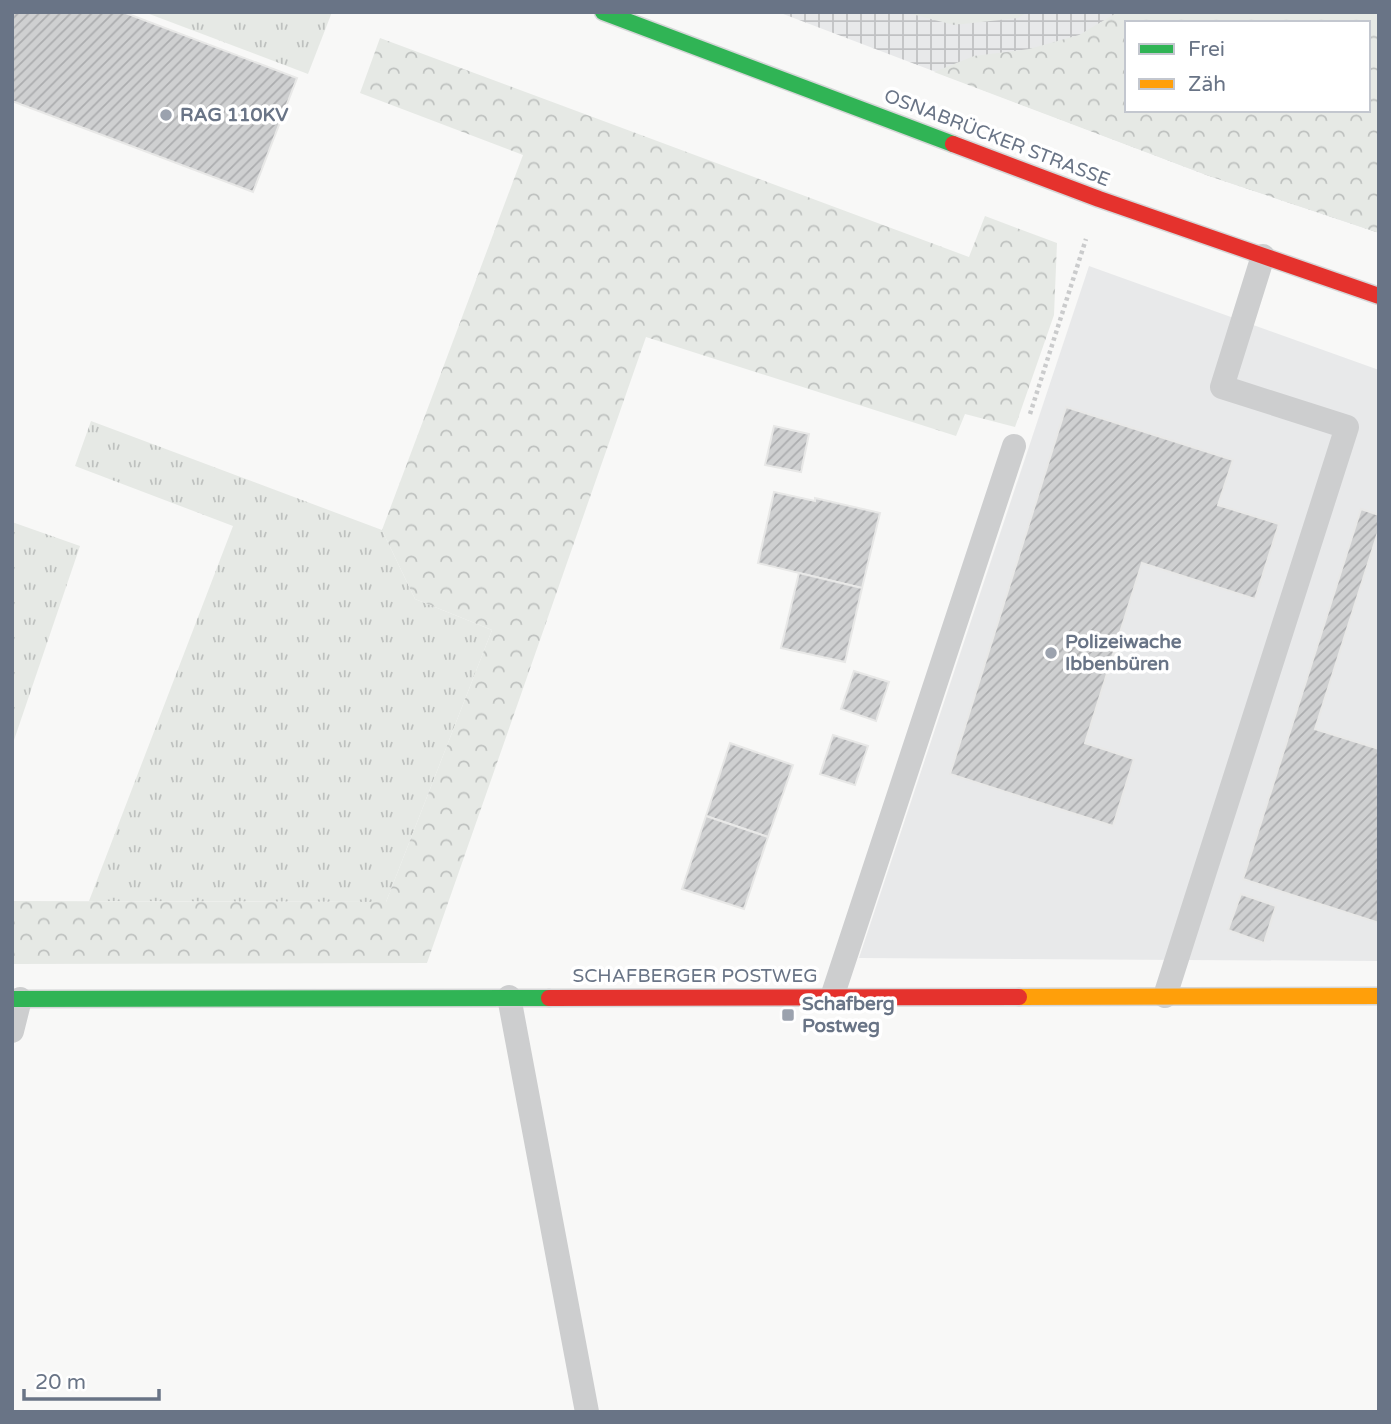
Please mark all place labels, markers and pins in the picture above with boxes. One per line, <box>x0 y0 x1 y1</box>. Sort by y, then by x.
place label: RAG 110KV <box>180 104 289 126</box>
marker: RAG 110KV <box>158 107 174 123</box>
place label: Polizeiwache Ibbenbüren <box>1065 631 1182 675</box>
marker: Polizeiwache Ibbenbüren <box>1043 645 1059 661</box>
place label: Schafberg Postweg <box>802 993 895 1038</box>
marker: Schafberg Postweg <box>780 1007 796 1023</box>

